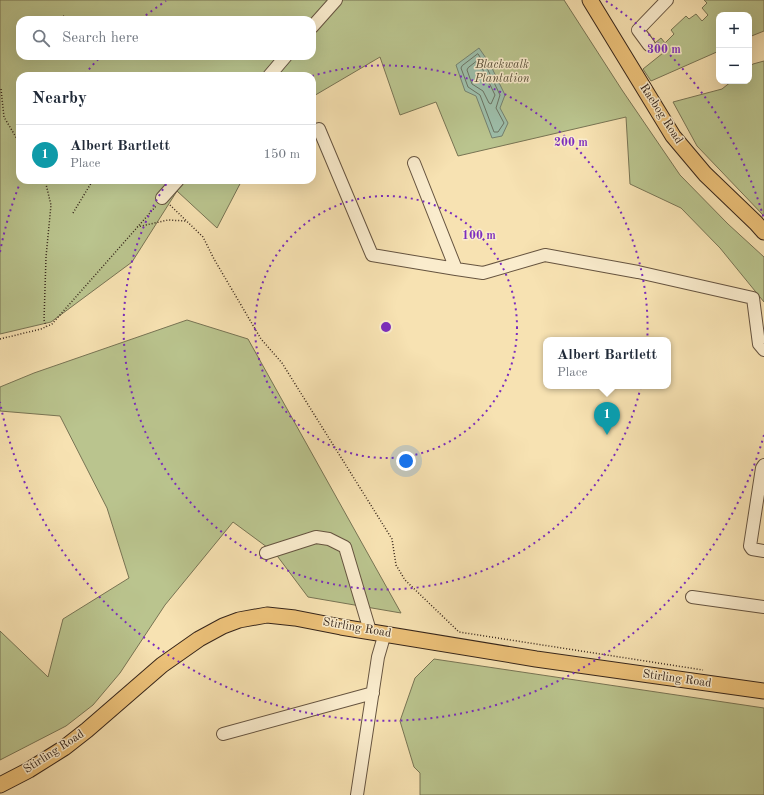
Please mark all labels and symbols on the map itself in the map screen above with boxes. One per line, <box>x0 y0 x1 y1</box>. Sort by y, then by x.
text: 300 m <box>647 44 681 56</box>
park label: Blackwalk Plantation <box>473 59 530 85</box>
street label: Raebog Road <box>637 82 685 146</box>
text: 200 m <box>554 137 588 149</box>
text: 100 m <box>462 230 496 242</box>
centre of rings <box>379 320 393 334</box>
pin: 1 <box>594 402 620 435</box>
your location <box>396 451 416 471</box>
street label: Stirling Road <box>322 616 392 640</box>
street label: Stirling Road <box>642 668 712 690</box>
street label: Stirling Road <box>22 728 86 776</box>

